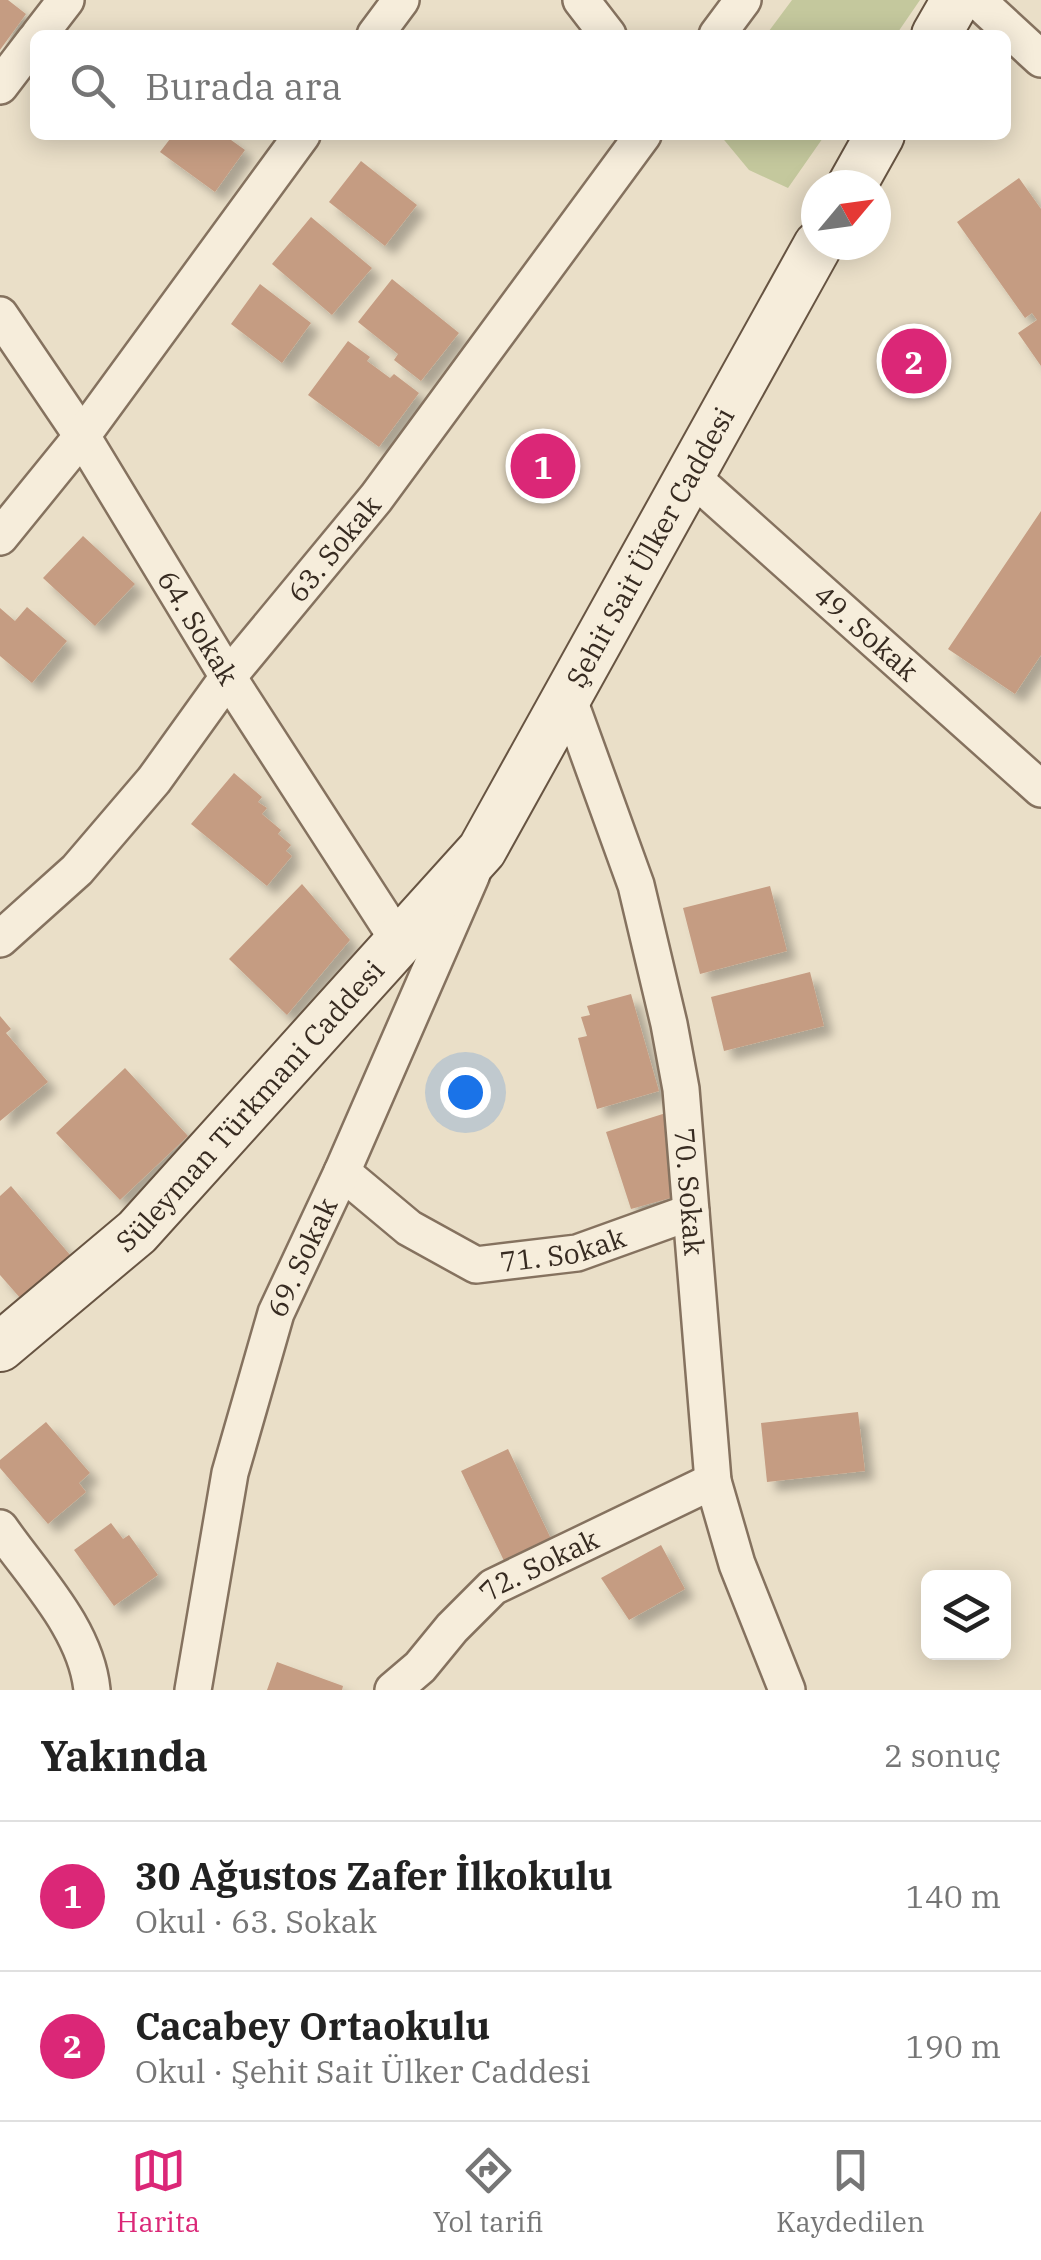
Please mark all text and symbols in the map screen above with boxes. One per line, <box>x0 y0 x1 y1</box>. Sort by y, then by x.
search box <box>30 30 1011 140</box>
icon: search <box>65 58 120 113</box>
text: Burada ara <box>145 61 342 110</box>
north arrow <box>801 170 891 260</box>
pin: 2 <box>882 324 946 398</box>
street label: Şehit Sait Ülker Caddesi <box>557 400 742 694</box>
pin: 1 <box>510 428 576 504</box>
street label: 63. Sokak <box>279 487 389 610</box>
street label: 64. Sokak <box>149 563 248 692</box>
street label: 49. Sokak <box>806 576 927 689</box>
street label: Süleyman Türkmani Caddesi <box>108 952 392 1260</box>
your location <box>440 1067 491 1118</box>
street label: 70. Sokak <box>666 1126 714 1258</box>
street label: 69. Sokak <box>258 1191 346 1323</box>
street label: 71. Sokak <box>498 1218 631 1280</box>
street label: 72. Sokak <box>470 1520 605 1609</box>
map controls <box>921 1570 1011 1660</box>
button: layers <box>921 1570 1011 1660</box>
text: Yakında <box>40 1728 208 1783</box>
text: 2 sonuç <box>884 1734 1001 1776</box>
text: 30 Ağustos Zafer İlkokulu <box>135 1851 612 1900</box>
text: 1 <box>63 1875 82 1917</box>
text: 140 m <box>905 1875 1001 1917</box>
text: Okul · 63. Sokak <box>135 1900 377 1942</box>
text: Cacabey Ortaokulu <box>135 2001 490 2050</box>
text: 2 <box>63 2025 82 2067</box>
text: 190 m <box>905 2025 1001 2067</box>
text: Okul · Şehit Sait Ülker Caddesi <box>135 2050 591 2092</box>
tab: Harita <box>116 2143 200 2240</box>
tab: Yol tarifi <box>433 2143 543 2240</box>
tab: Kaydedilen <box>776 2143 925 2240</box>

